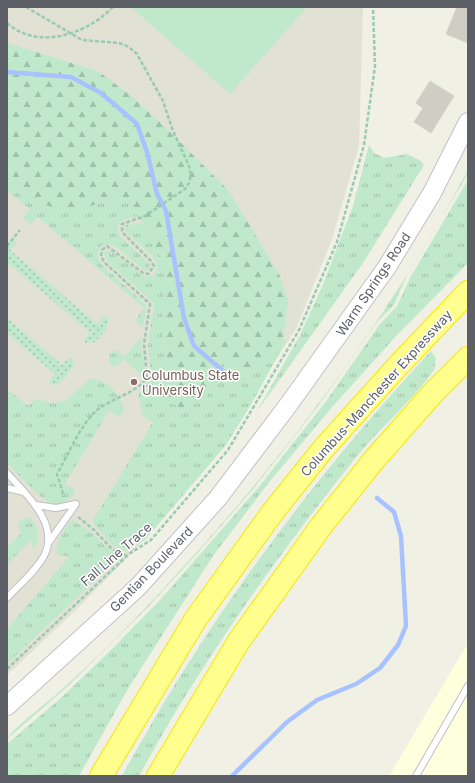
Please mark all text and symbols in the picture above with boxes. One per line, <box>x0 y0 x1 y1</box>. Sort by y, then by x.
street label: Warm Springs Road <box>332 229 414 339</box>
street label: Columbus-Manchester Expressway <box>297 306 455 480</box>
place label: Columbus State University <box>142 367 239 398</box>
marker: Columbus State University <box>129 377 139 387</box>
street label: Fall Line Trace <box>77 519 155 589</box>
street label: Gentian Boulevard <box>106 523 196 615</box>

